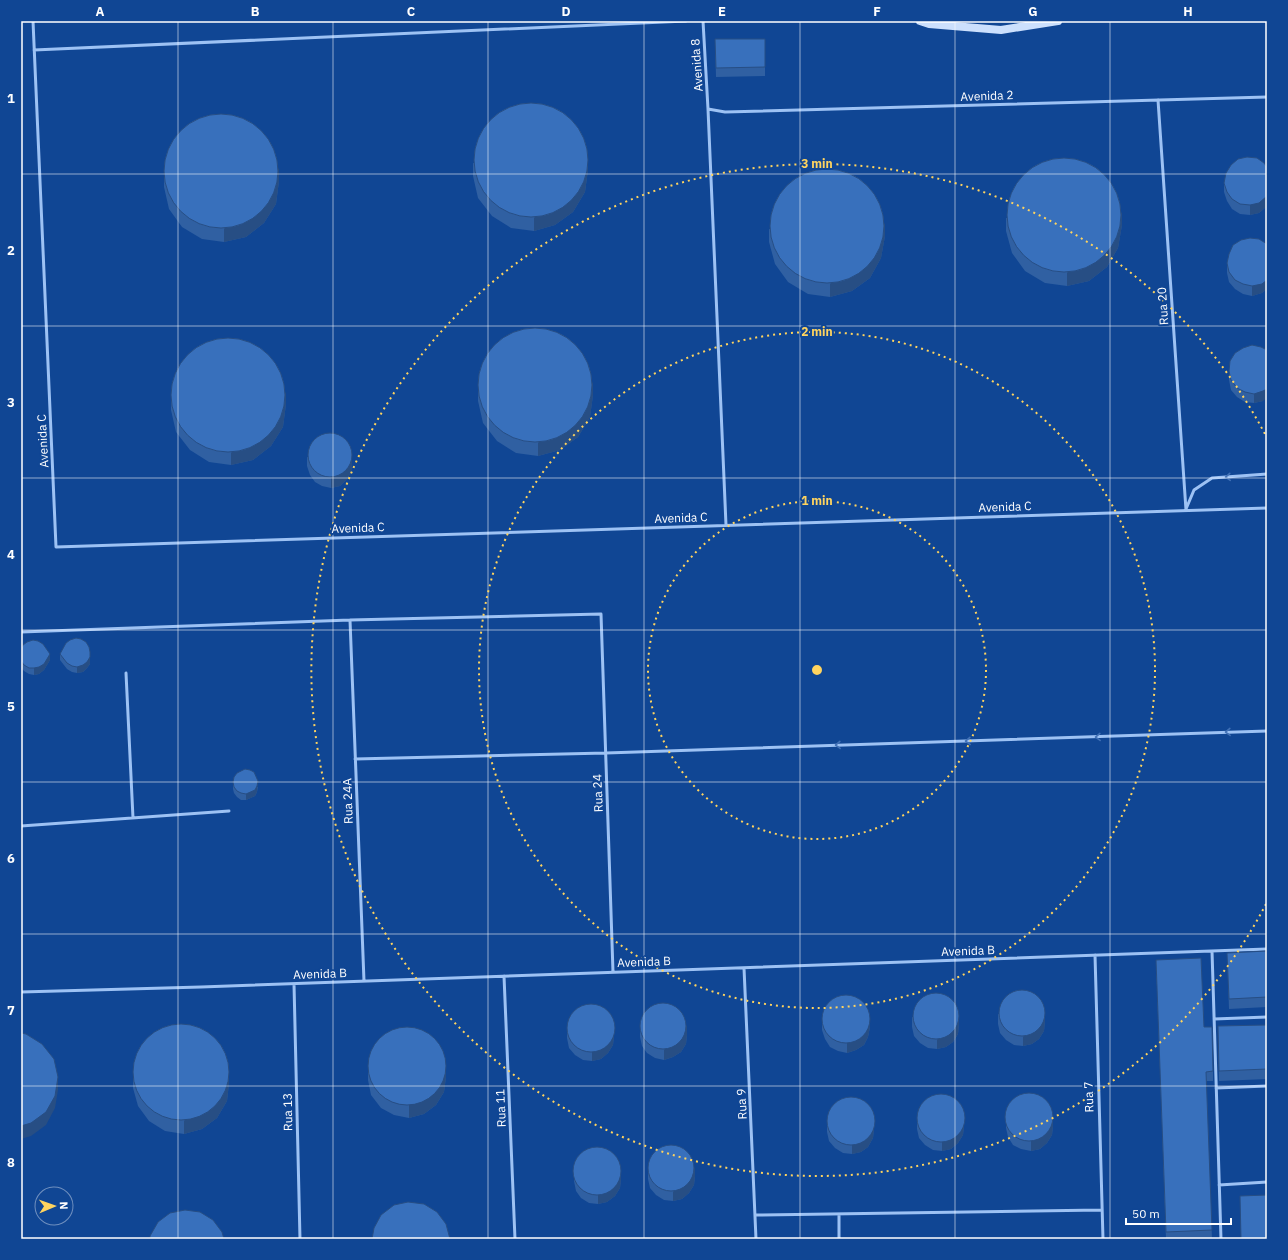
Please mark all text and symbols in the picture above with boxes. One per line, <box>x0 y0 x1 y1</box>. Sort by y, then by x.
text: A <box>96 3 105 20</box>
text: B <box>251 3 260 20</box>
text: C <box>407 3 416 20</box>
text: D <box>561 3 571 20</box>
text: E <box>718 3 726 20</box>
text: F <box>873 3 881 20</box>
text: G <box>1028 3 1038 20</box>
text: H <box>1183 3 1193 20</box>
street label: Avenida 8 <box>687 38 706 92</box>
street label: Avenida 2 <box>960 87 1014 104</box>
text: 1 <box>7 90 15 107</box>
text: 3 min <box>801 156 833 171</box>
text: 2 <box>7 242 15 259</box>
street label: Rua 20 <box>1154 286 1171 326</box>
text: 2 min <box>801 324 833 339</box>
text: 3 <box>7 394 15 411</box>
street label: Avenida C <box>34 413 51 468</box>
one-way arrow <box>1225 472 1231 481</box>
text: 1 min <box>801 493 833 508</box>
street label: Avenida C <box>978 498 1032 515</box>
street label: Avenida C <box>654 509 708 526</box>
street label: Avenida C <box>331 519 385 536</box>
text: 4 <box>7 546 15 563</box>
centre of rings <box>810 663 824 677</box>
text: 5 <box>7 698 15 715</box>
one-way arrow <box>1225 728 1231 737</box>
one-way arrow <box>1095 733 1101 741</box>
one-way arrow <box>965 737 971 745</box>
one-way arrow <box>835 741 841 750</box>
street label: Rua 24 <box>589 774 606 812</box>
street label: Rua 24A <box>339 778 356 824</box>
text: 6 <box>7 850 15 867</box>
street label: Avenida B <box>941 942 995 959</box>
street label: Avenida B <box>617 953 671 970</box>
street label: Avenida B <box>293 965 347 982</box>
text: 7 <box>7 1002 15 1019</box>
street label: Rua 7 <box>1080 1081 1097 1113</box>
street label: Rua 9 <box>733 1088 750 1120</box>
street label: Rua 11 <box>492 1089 509 1127</box>
street label: Rua 13 <box>280 1093 295 1131</box>
text: 8 <box>7 1154 15 1171</box>
north arrow <box>34 1186 74 1226</box>
scale bar <box>1126 1200 1231 1226</box>
text: N <box>57 1201 71 1210</box>
text: 50 m <box>1132 1206 1160 1221</box>

